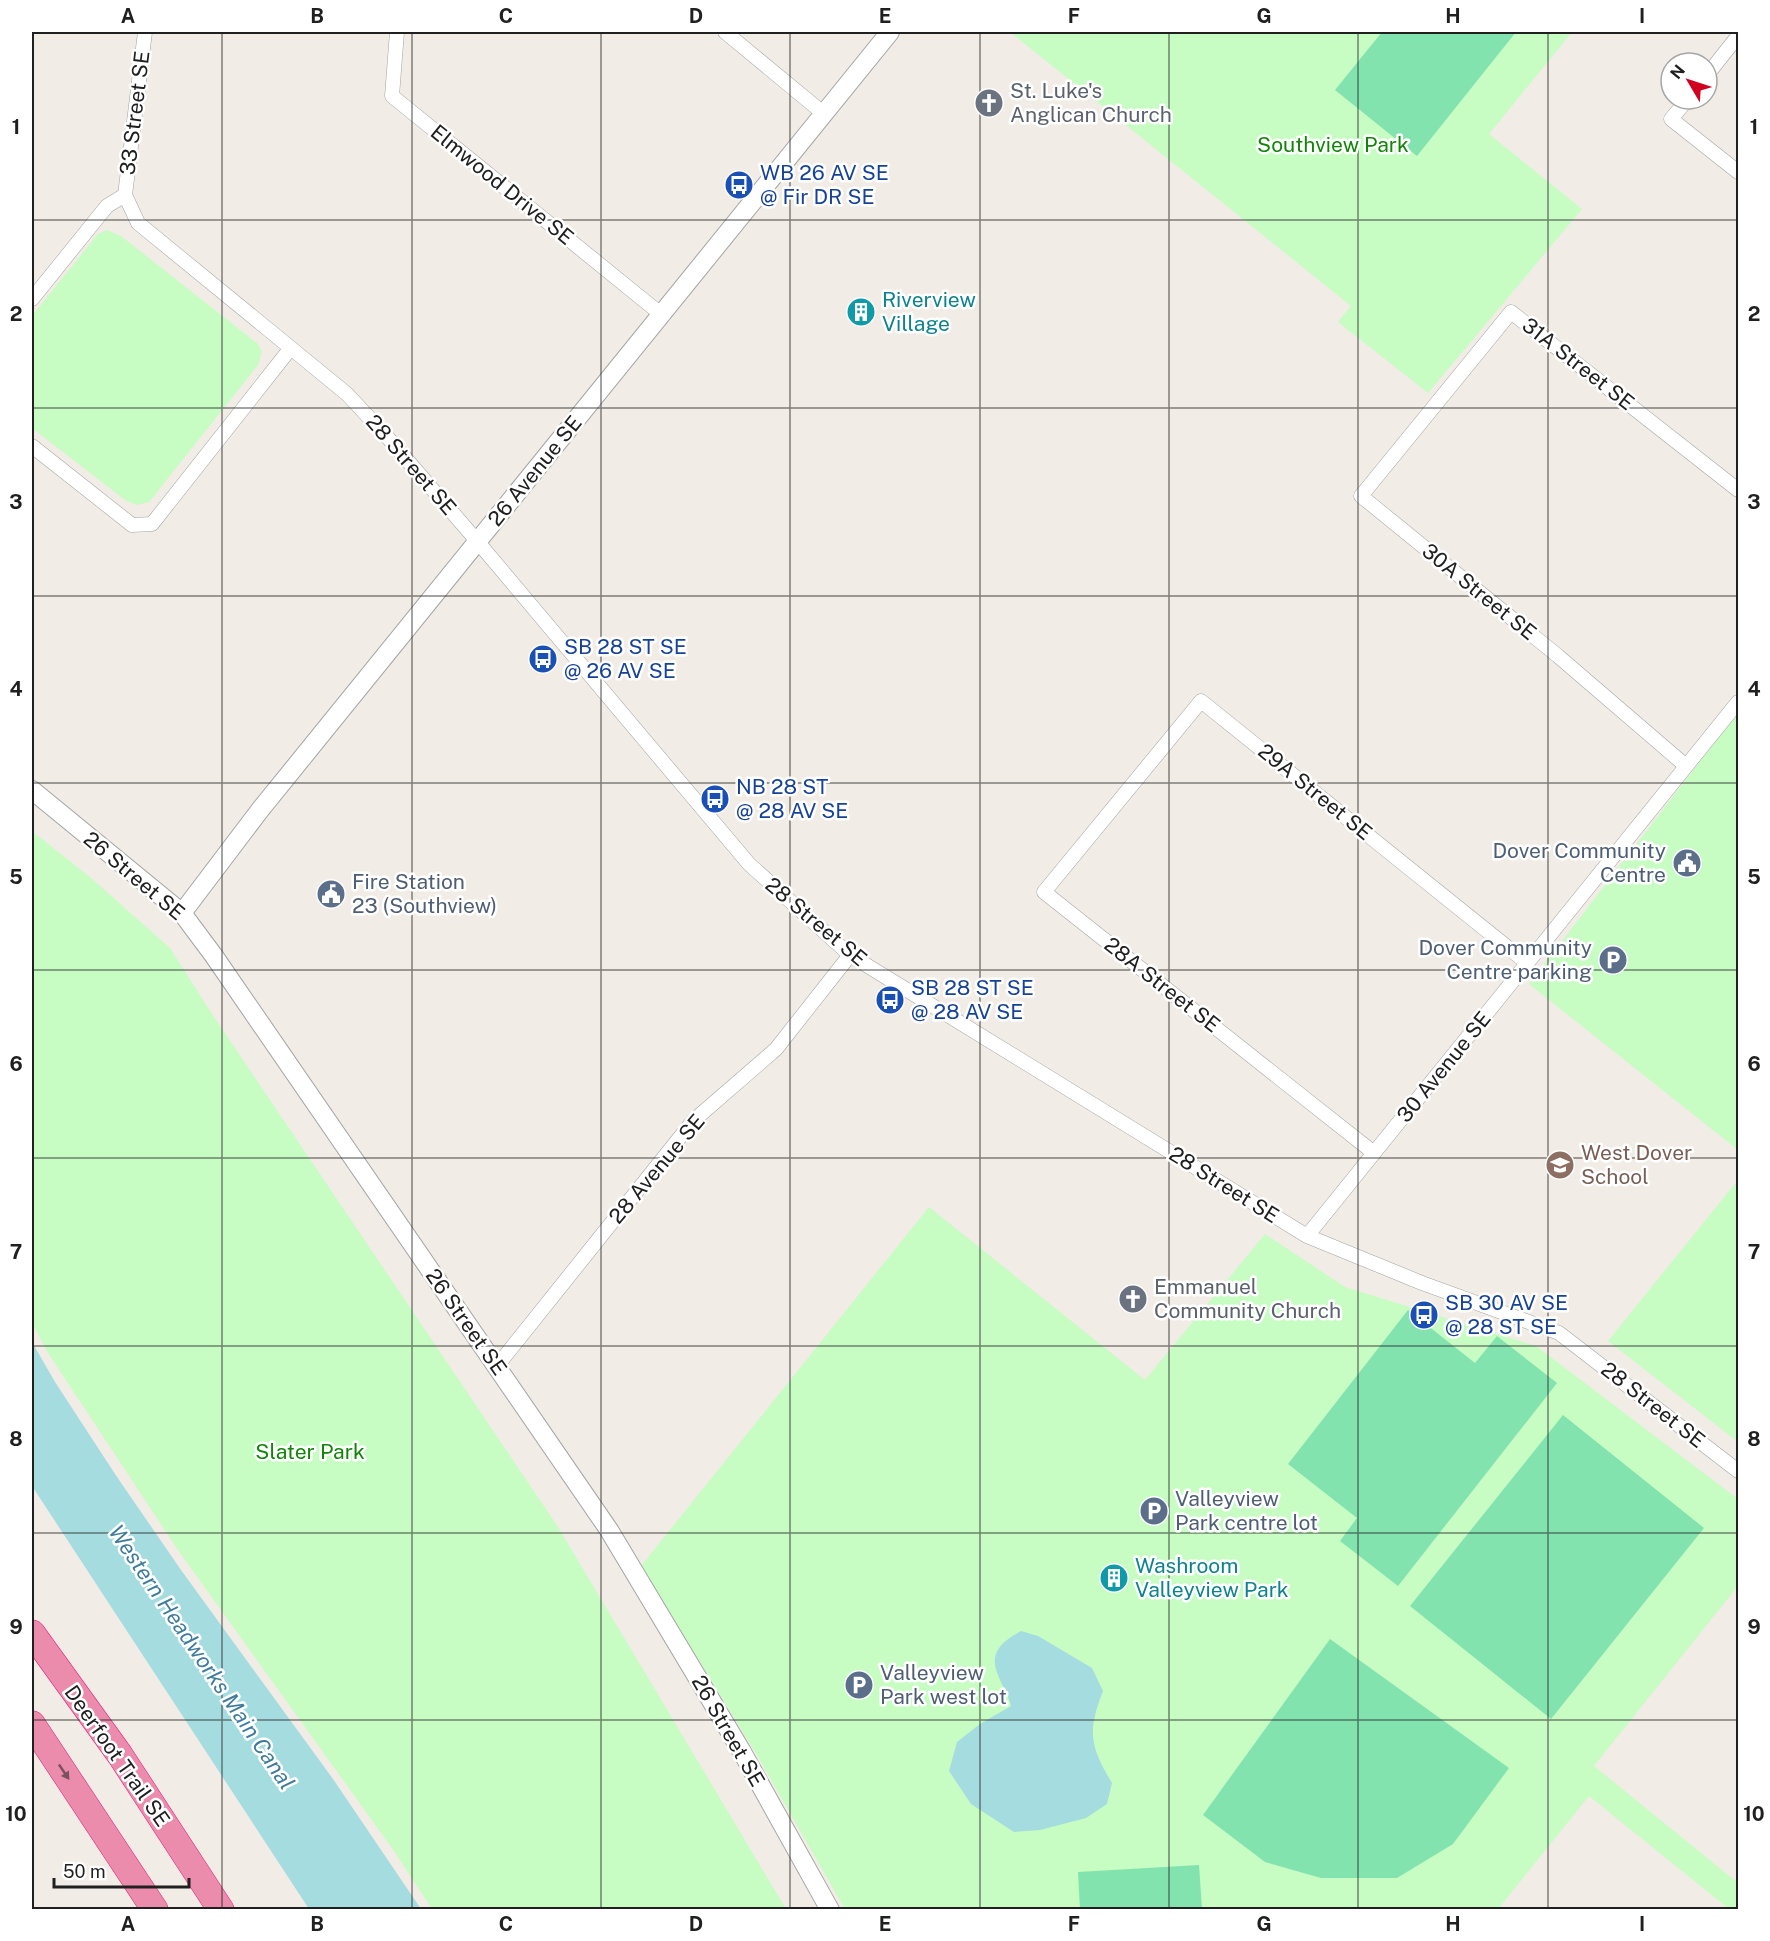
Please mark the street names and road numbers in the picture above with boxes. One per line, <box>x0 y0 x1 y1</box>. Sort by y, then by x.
street label: 33 Street SE <box>114 49 155 176</box>
street label: Elmwood Drive SE <box>426 119 579 250</box>
street label: 31A Street SE <box>1517 312 1639 415</box>
street label: 28 Street SE <box>361 409 462 520</box>
street label: 26 Avenue SE <box>482 410 587 531</box>
street label: 30A Street SE <box>1417 538 1541 645</box>
street label: 29A Street SE <box>1253 738 1377 845</box>
street label: 26 Street SE <box>79 826 190 925</box>
street label: 28 Street SE <box>761 872 872 971</box>
street label: 28A Street SE <box>1100 932 1225 1037</box>
street label: 30 Avenue SE <box>1391 1006 1496 1127</box>
street label: 28 Avenue SE <box>604 1109 710 1229</box>
street label: 28 Street SE <box>1165 1141 1284 1228</box>
street label: 26 Street SE <box>421 1264 512 1380</box>
street label: 28 Street SE <box>1596 1356 1710 1453</box>
street label: 26 Street SE <box>687 1671 770 1791</box>
street label: Deerfoot Trail SE <box>59 1680 175 1831</box>

